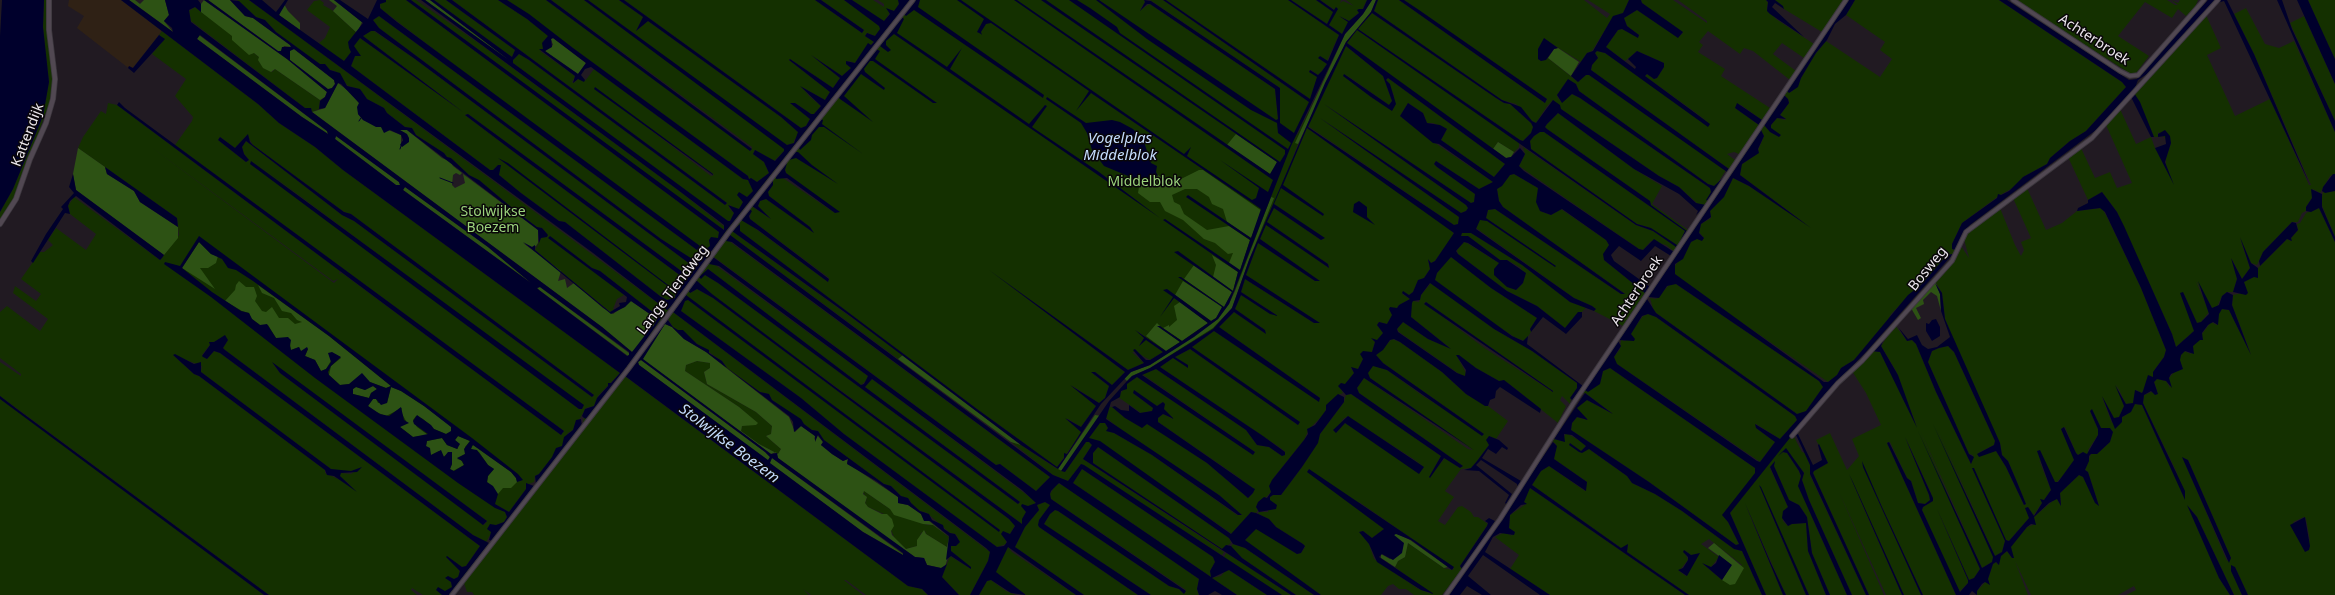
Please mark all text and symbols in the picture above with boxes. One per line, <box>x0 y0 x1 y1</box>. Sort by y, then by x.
street label: Achterbroek <box>2055 11 2133 69</box>
street label: Kattendijk <box>8 101 48 169</box>
water label: Vogelplas Middelblok <box>1083 130 1157 165</box>
park label: Middelblok <box>1107 174 1181 190</box>
park label: Stolwijkse Boezem <box>460 204 526 236</box>
street label: Lange Tiendweg <box>634 242 712 338</box>
street label: Bosweg <box>1905 244 1951 294</box>
street label: Achterbroek <box>1607 253 1667 329</box>
water label: Stolwijkse Boezem <box>675 400 783 488</box>

